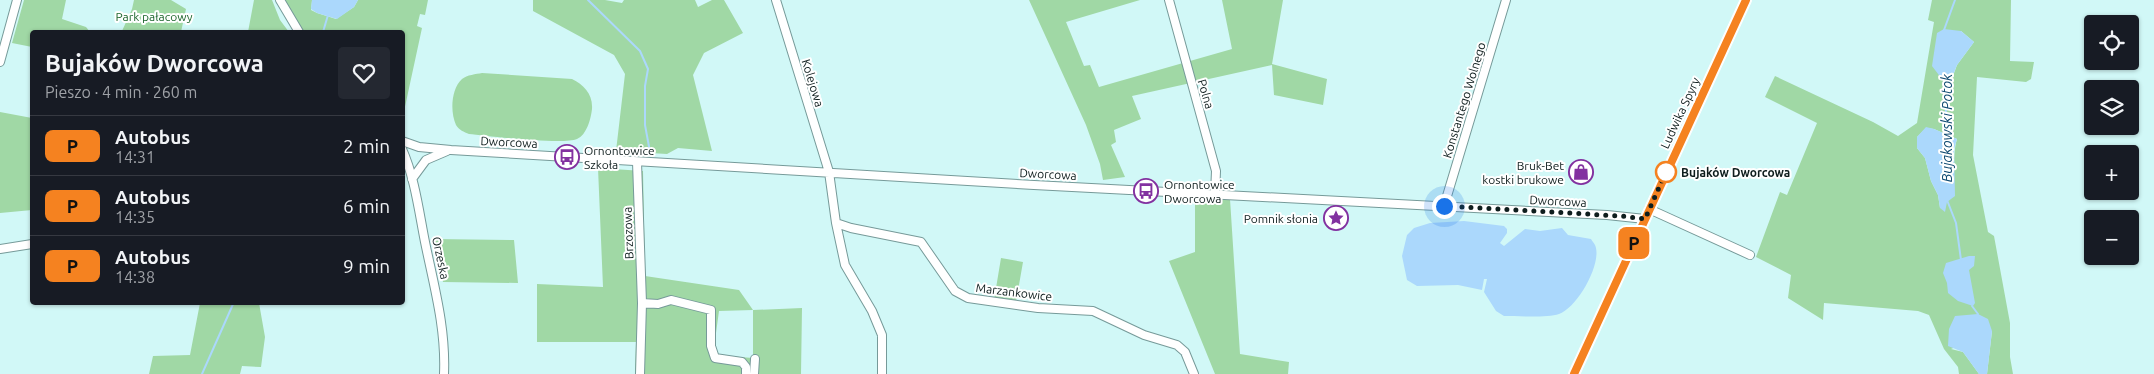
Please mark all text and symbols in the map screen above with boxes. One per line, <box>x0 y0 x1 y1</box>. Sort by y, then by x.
park label: Park pałacowy <box>115 10 193 23</box>
map controls <box>2084 15 2139 265</box>
button: locate <box>2084 15 2139 70</box>
street label: Konstantego Wolnego <box>1440 41 1488 159</box>
button: heart <box>338 47 390 99</box>
text: Bujaków Dworcowa <box>45 50 264 77</box>
street label: Kolejowa <box>800 58 826 108</box>
water label: Bujakowski Potok <box>1939 73 1955 182</box>
street label: Ludwika Spyry <box>1658 75 1702 151</box>
street label: Polna <box>1196 78 1216 110</box>
button: layers <box>2084 80 2139 135</box>
text: Pieszo · 4 min · 260 m <box>45 83 197 101</box>
text: Autobus <box>115 126 190 148</box>
street label: Dworcowa <box>480 134 538 150</box>
text: 2 min <box>343 135 390 157</box>
text: P <box>67 136 78 156</box>
bus stop icon: Ornontowice Szkoła <box>554 144 580 170</box>
place label: Ornontowice Szkoła <box>584 144 655 171</box>
button: + <box>2084 145 2139 200</box>
text: 14:31 <box>115 148 155 166</box>
place label: Bruk-Bet kostki brukowe <box>1482 159 1564 186</box>
shop icon: Bruk-Bet kostki brukowe <box>1568 159 1594 185</box>
marker: Bujaków Dworcowa <box>1655 161 1677 183</box>
street label: Dworcowa <box>1019 166 1077 182</box>
place label: Bujaków Dworcowa <box>1681 166 1790 179</box>
bus stop icon: Ornontowice Dworcowa <box>1133 178 1159 204</box>
place label: Ornontowice Dworcowa <box>1164 178 1235 205</box>
text: Autobus <box>115 186 190 208</box>
street label: Dworcowa <box>1529 193 1587 209</box>
your location <box>1432 194 1457 219</box>
text: 6 min <box>343 195 390 217</box>
text: P <box>67 196 78 216</box>
place icon: Pomnik słonia <box>1323 205 1349 231</box>
street label: Brzozowa <box>621 207 635 259</box>
text: 14:35 <box>115 208 155 226</box>
button: − <box>2084 210 2139 265</box>
place label: Pomnik słonia <box>1244 212 1318 225</box>
line badge: P <box>1618 227 1650 259</box>
text: P <box>1628 233 1640 253</box>
street label: Orzeska <box>430 235 452 281</box>
text: Autobus <box>115 246 190 268</box>
text: 9 min <box>343 255 390 277</box>
text: P <box>67 256 78 276</box>
text: 14:38 <box>115 268 155 286</box>
street label: Marzankowice <box>975 281 1053 303</box>

